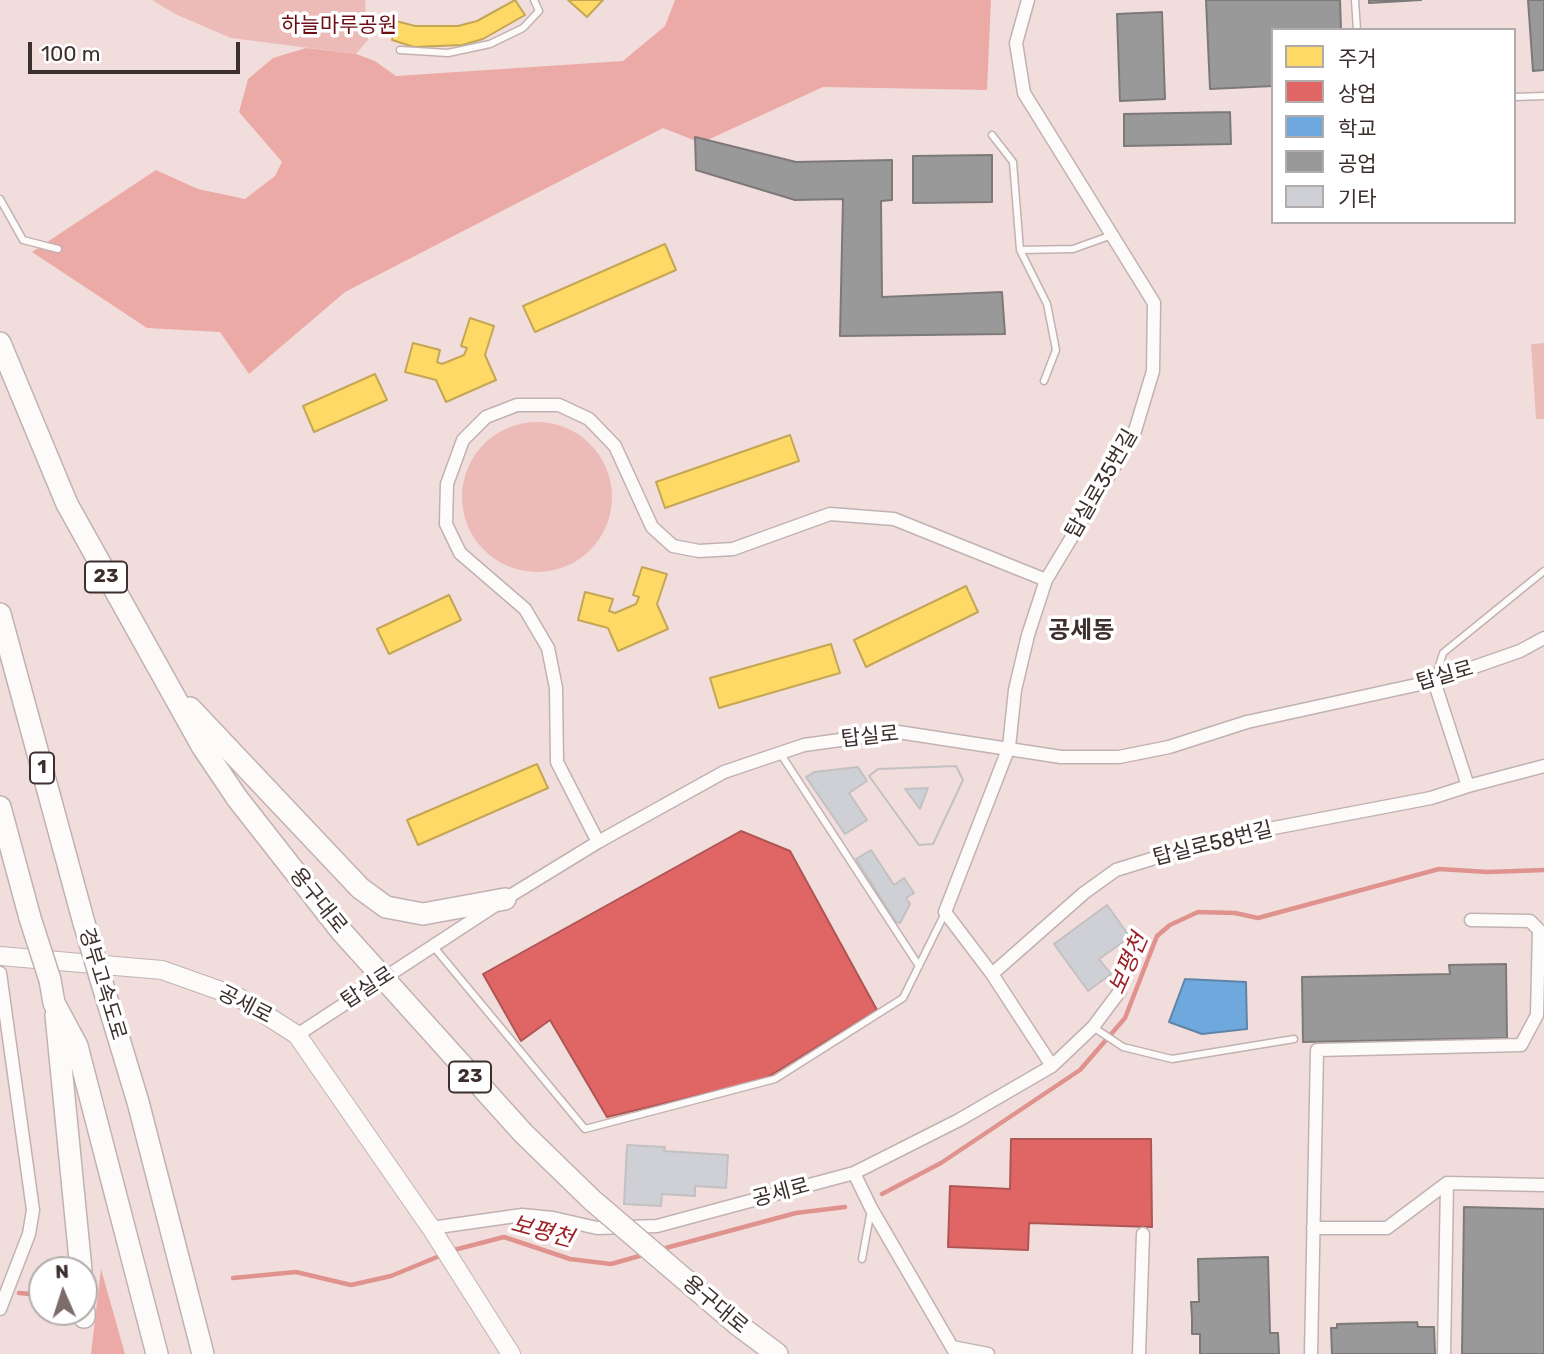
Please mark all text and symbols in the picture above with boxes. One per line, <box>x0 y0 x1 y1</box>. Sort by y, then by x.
park label: 하늘마루공원 <box>281 13 397 39</box>
scale bar <box>32 28 243 72</box>
legend <box>1271 28 1516 224</box>
text: 100 m <box>41 41 100 66</box>
text: 주거 <box>1338 46 1377 71</box>
text: 상업 <box>1338 81 1377 106</box>
text: 학교 <box>1338 116 1377 141</box>
text: 공업 <box>1338 151 1377 176</box>
text: 기타 <box>1338 186 1377 211</box>
street label: 탑실로35번길 <box>1061 425 1143 543</box>
road number: 23 <box>85 562 127 592</box>
district label: 공세동 <box>1048 617 1114 645</box>
street label: 탑실로 <box>1414 656 1476 696</box>
street label: 탑실로 <box>840 721 900 753</box>
road number: 1 <box>30 752 54 783</box>
street label: 탑실로58번길 <box>1151 817 1275 871</box>
street label: 용구대로 <box>284 863 352 939</box>
street label: 경부고속도로 <box>73 925 131 1043</box>
water label: 보평천 <box>1103 929 1155 999</box>
street label: 탑실로 <box>337 962 399 1014</box>
street label: 공세로 <box>213 981 277 1029</box>
road number: 23 <box>449 1062 491 1092</box>
street label: 공세로 <box>750 1173 812 1213</box>
water label: 보평천 <box>508 1210 576 1254</box>
north arrow <box>28 1256 98 1326</box>
text: N <box>55 1260 69 1283</box>
street label: 용구대로 <box>677 1271 753 1339</box>

